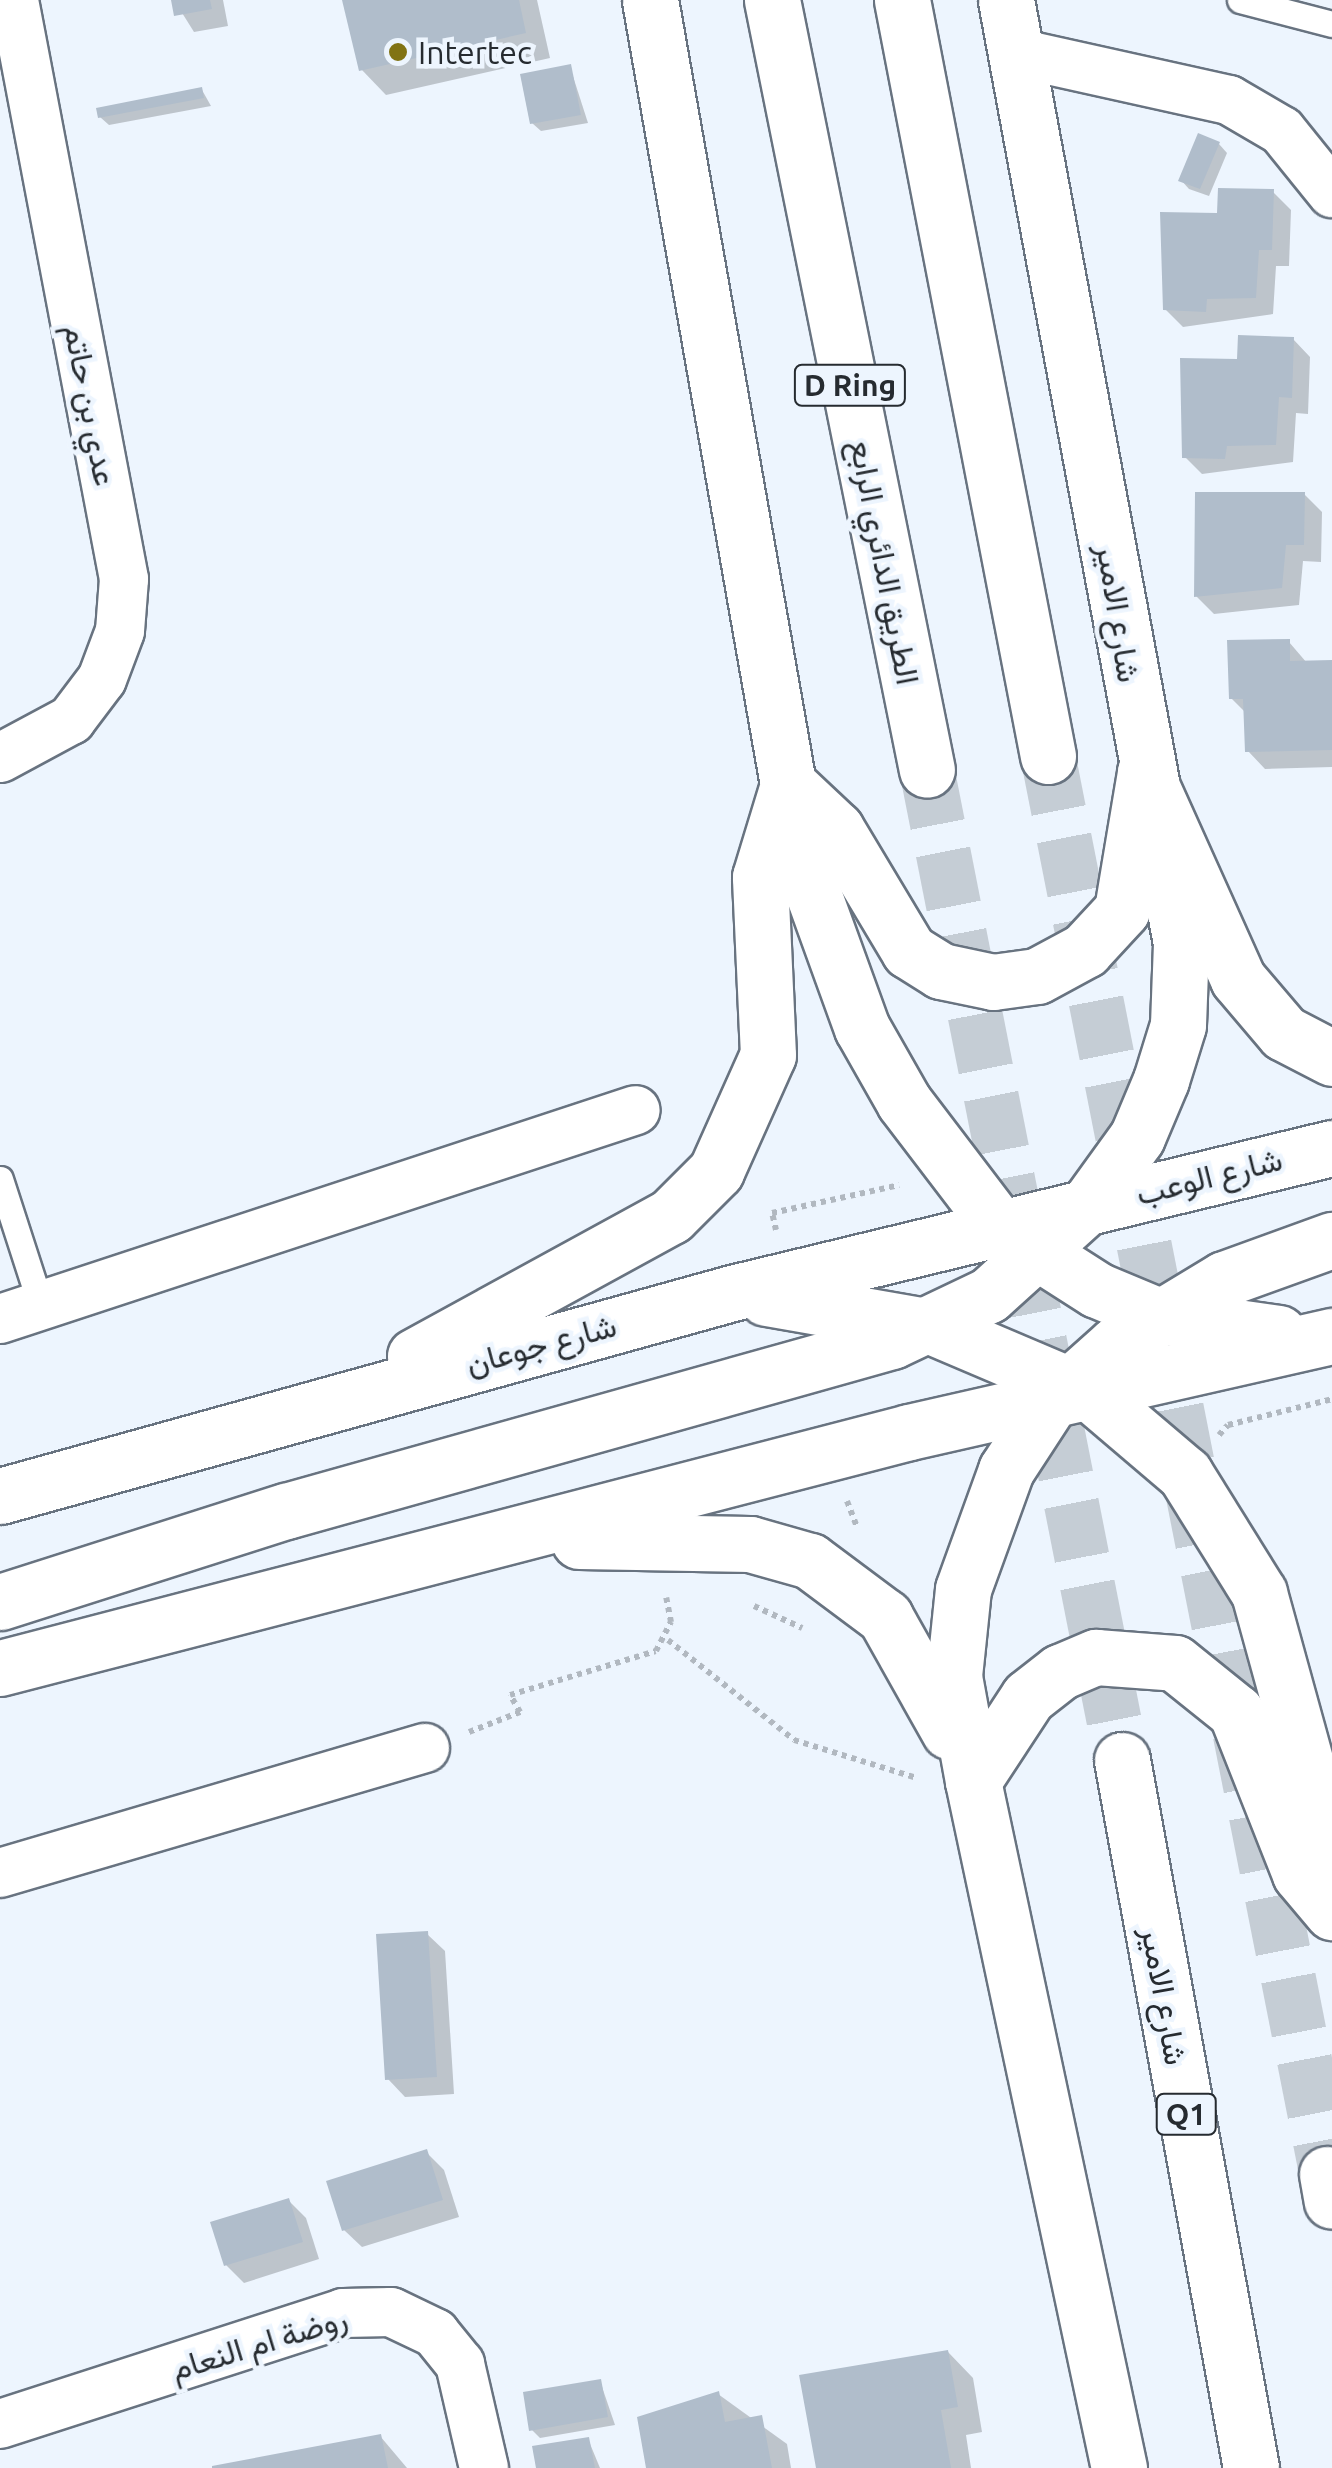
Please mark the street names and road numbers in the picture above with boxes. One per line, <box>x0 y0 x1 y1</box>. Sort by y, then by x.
street label: عدي بن حاتم <box>57 321 125 489</box>
road number: D Ring <box>792 360 908 410</box>
street label: الطريق الدائري الرابع <box>842 436 928 688</box>
street label: شارع الامير <box>1089 541 1149 685</box>
street label: شارع الوعب <box>1132 1139 1286 1213</box>
street label: شارع جوعان <box>462 1306 620 1382</box>
street label: شارع الامير <box>1134 1924 1196 2068</box>
road number: Q1 <box>1154 2089 1218 2139</box>
street label: روضة ام النعام <box>166 2298 352 2388</box>

